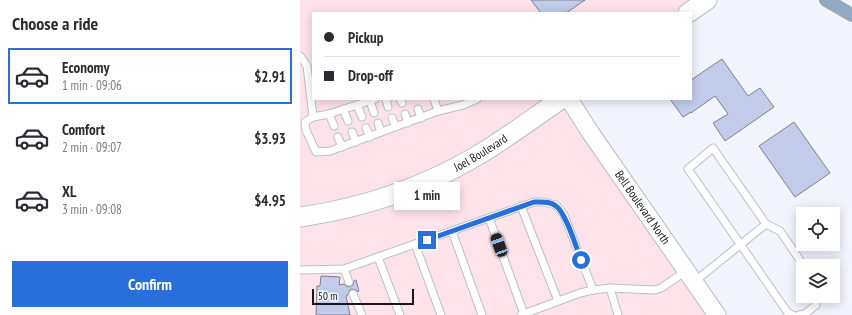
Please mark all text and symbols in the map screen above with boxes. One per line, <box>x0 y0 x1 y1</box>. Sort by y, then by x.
text: Choose a ride <box>12 12 98 35</box>
text: Pickup <box>348 28 383 47</box>
icon: car <box>14 58 50 94</box>
text: Economy <box>62 58 110 77</box>
text: Drop-off <box>348 66 393 85</box>
text: $2.91 <box>254 67 286 86</box>
text: 1 min · 09:06 <box>62 77 122 94</box>
icon: car <box>14 120 50 156</box>
text: Comfort <box>62 120 105 139</box>
text: $3.93 <box>254 129 286 148</box>
street label: Joel Boulevard <box>450 131 510 175</box>
text: 2 min · 09:07 <box>62 139 122 156</box>
street label: Bell Boulevard North <box>612 167 674 247</box>
icon: car <box>14 182 50 218</box>
text: XL <box>62 182 76 201</box>
callout: 1 min <box>394 182 460 210</box>
text: 1 min <box>414 187 440 204</box>
text: $4.95 <box>254 191 286 210</box>
text: 3 min · 09:08 <box>62 201 122 218</box>
map controls <box>796 207 840 303</box>
button: locate <box>796 207 840 251</box>
route end <box>418 231 436 249</box>
car <box>489 232 509 258</box>
route start <box>572 251 590 269</box>
button: layers <box>796 259 840 303</box>
button: Confirm <box>12 261 288 307</box>
scale bar <box>312 287 414 306</box>
text: 50 m <box>318 289 337 303</box>

